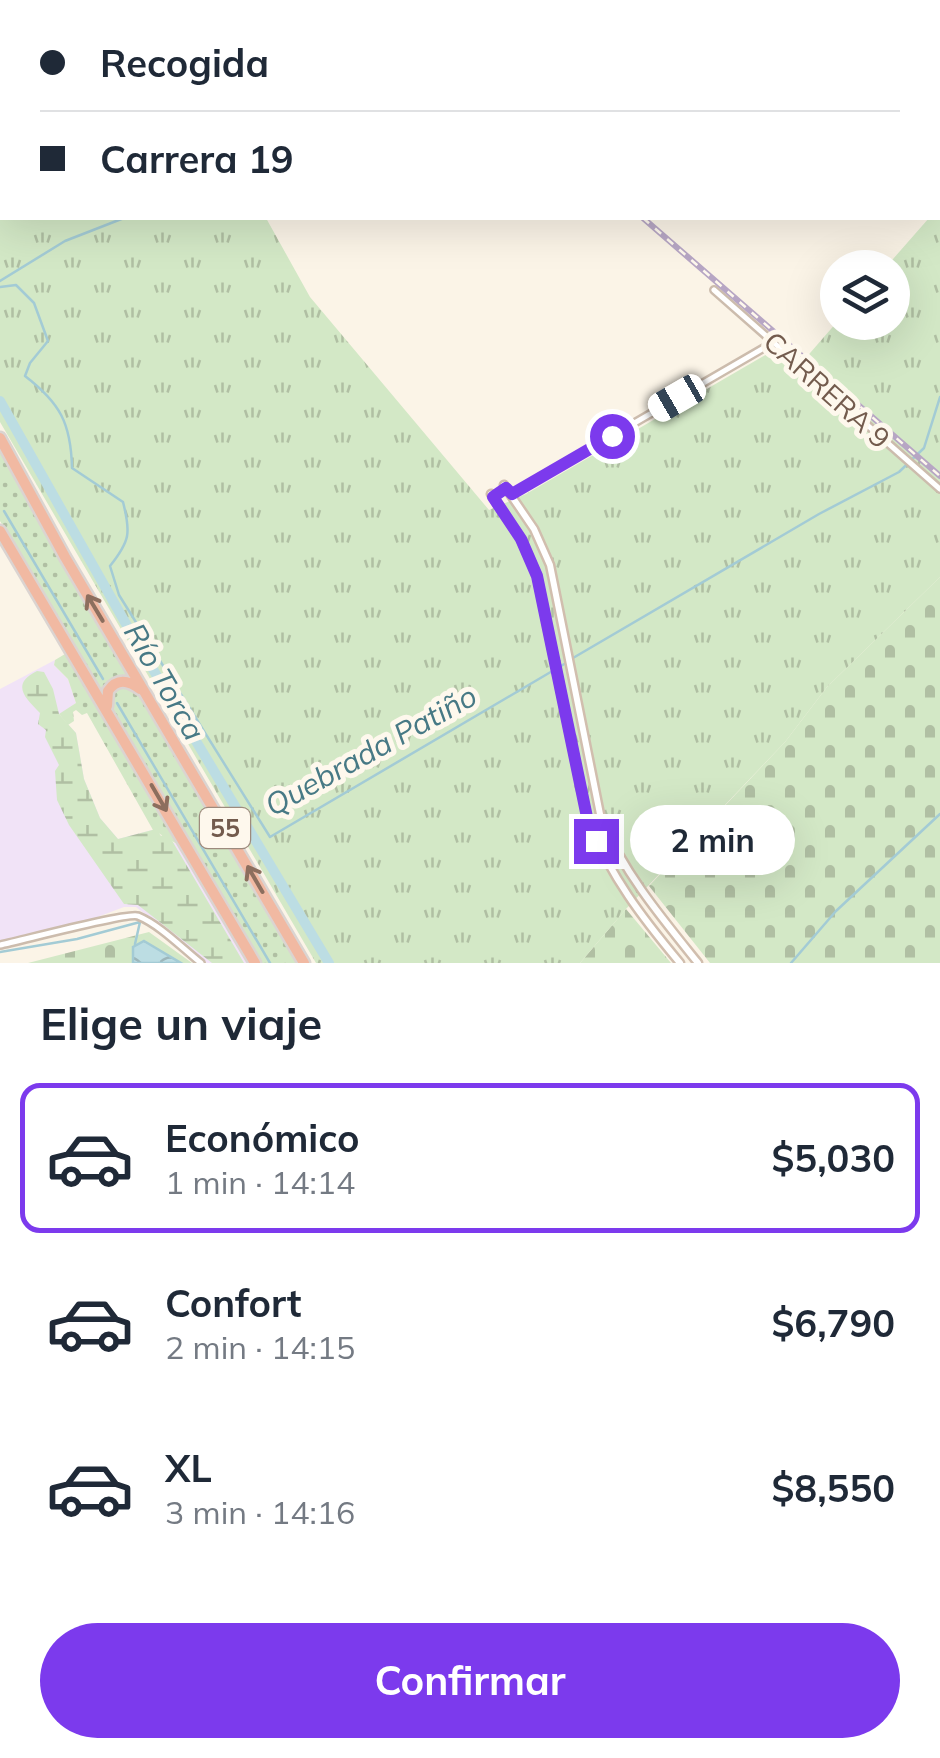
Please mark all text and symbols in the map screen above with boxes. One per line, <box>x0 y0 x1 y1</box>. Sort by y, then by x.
text: Recogida <box>100 39 269 87</box>
text: Carrera 19 <box>100 135 294 183</box>
map controls <box>820 250 910 340</box>
button: layers <box>820 250 910 340</box>
street label: CARRERA 9 <box>757 324 898 456</box>
car <box>644 370 710 426</box>
route start <box>590 414 635 459</box>
one-way arrow <box>85 594 105 623</box>
water label: Río Torca <box>116 616 214 747</box>
water label: Quebrada Patiño <box>258 676 483 824</box>
one-way arrow <box>149 783 169 812</box>
callout: 2 min <box>631 806 796 876</box>
road number: 55 <box>200 808 250 848</box>
route end <box>574 819 619 864</box>
text: 2 min <box>670 820 755 860</box>
one-way arrow <box>245 865 265 894</box>
text: Elige un viaje <box>40 995 322 1051</box>
icon: car <box>45 1113 135 1203</box>
text: Económico <box>165 1114 360 1162</box>
text: $5,030 <box>772 1134 895 1182</box>
text: 1 min · 14:14 <box>165 1162 355 1202</box>
icon: car <box>45 1278 135 1368</box>
text: Confort <box>165 1279 302 1327</box>
text: $6,790 <box>772 1299 895 1347</box>
text: 2 min · 14:15 <box>165 1327 355 1367</box>
icon: car <box>45 1443 135 1533</box>
text: XL <box>165 1444 212 1492</box>
text: $8,550 <box>772 1464 895 1512</box>
text: 3 min · 14:16 <box>165 1492 355 1532</box>
button: Confirmar <box>40 1623 900 1738</box>

